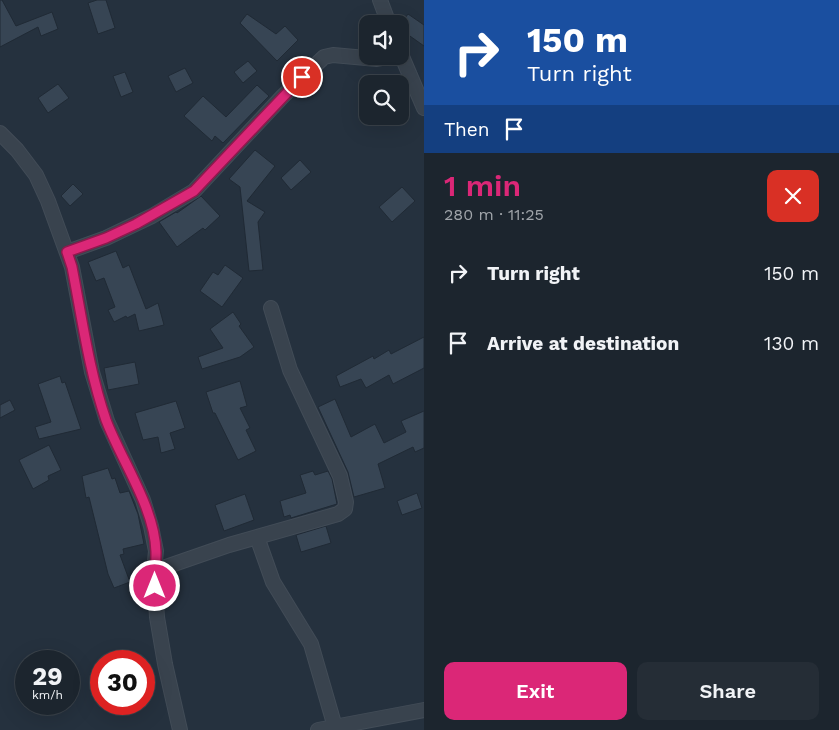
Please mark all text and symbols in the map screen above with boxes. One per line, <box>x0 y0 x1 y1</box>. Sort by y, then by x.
map controls <box>359 15 409 125</box>
button: sound <box>359 15 409 65</box>
text: 150 m <box>527 19 628 61</box>
icon: right <box>444 20 509 85</box>
pin <box>281 56 323 98</box>
text: Turn right <box>527 61 632 86</box>
icon: arrive <box>288 63 316 91</box>
button: search <box>359 75 409 125</box>
icon: arrive <box>500 115 528 143</box>
text: Then <box>444 118 490 141</box>
text: 1 min <box>444 168 521 203</box>
button: close <box>767 170 819 222</box>
text: 280 m · 11:25 <box>444 205 544 224</box>
icon: right <box>444 259 472 287</box>
text: Turn right <box>487 262 580 285</box>
text: 150 m <box>764 262 819 285</box>
icon: arrive <box>444 329 472 357</box>
text: Arrive at destination <box>487 332 679 355</box>
text: 130 m <box>764 332 819 355</box>
position arrow <box>128 559 180 611</box>
speed limit sign: 30 <box>90 650 155 715</box>
text: 29 <box>32 662 63 691</box>
button: Exit <box>444 662 627 720</box>
button: Share <box>637 662 819 720</box>
text: km/h <box>32 688 63 702</box>

